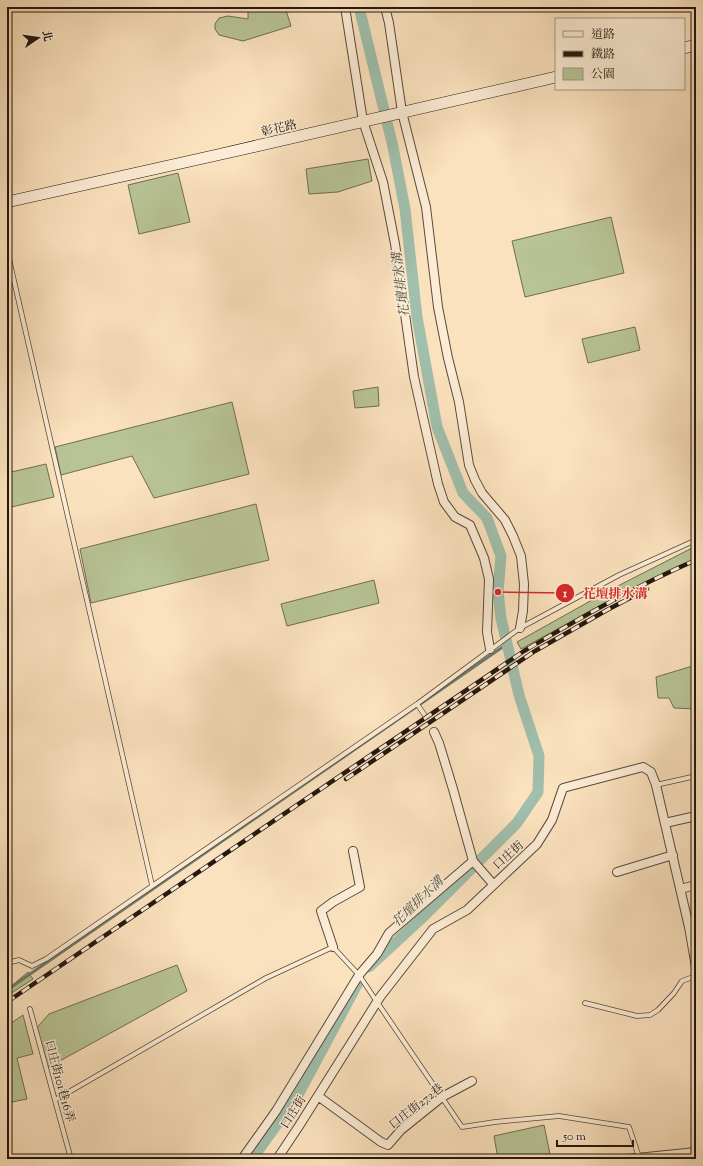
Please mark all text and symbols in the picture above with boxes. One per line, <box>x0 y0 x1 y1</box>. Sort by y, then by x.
north arrow <box>18 18 58 58</box>
legend <box>555 18 685 90</box>
text: 道路 <box>591 26 615 44</box>
text: 北 <box>38 29 56 43</box>
text: 鐵路 <box>591 46 615 64</box>
text: 公園 <box>591 66 615 84</box>
street label: 彰花路 <box>260 116 299 142</box>
water label: 花壇排水溝 <box>389 249 415 318</box>
callout: 花壇排水溝 <box>555 581 656 606</box>
text: 1 <box>562 585 568 603</box>
text: 花壇排水溝 <box>582 586 648 604</box>
street label: 口庄街 <box>489 836 529 874</box>
water label: 花壇排水溝 <box>389 872 449 931</box>
street label: 口庄街101巷16弄 <box>39 1038 79 1124</box>
street label: 口庄街272巷 <box>385 1080 448 1134</box>
street label: 口庄街 <box>277 1092 312 1133</box>
scale bar <box>557 1122 633 1148</box>
text: 50 m <box>562 1128 586 1146</box>

